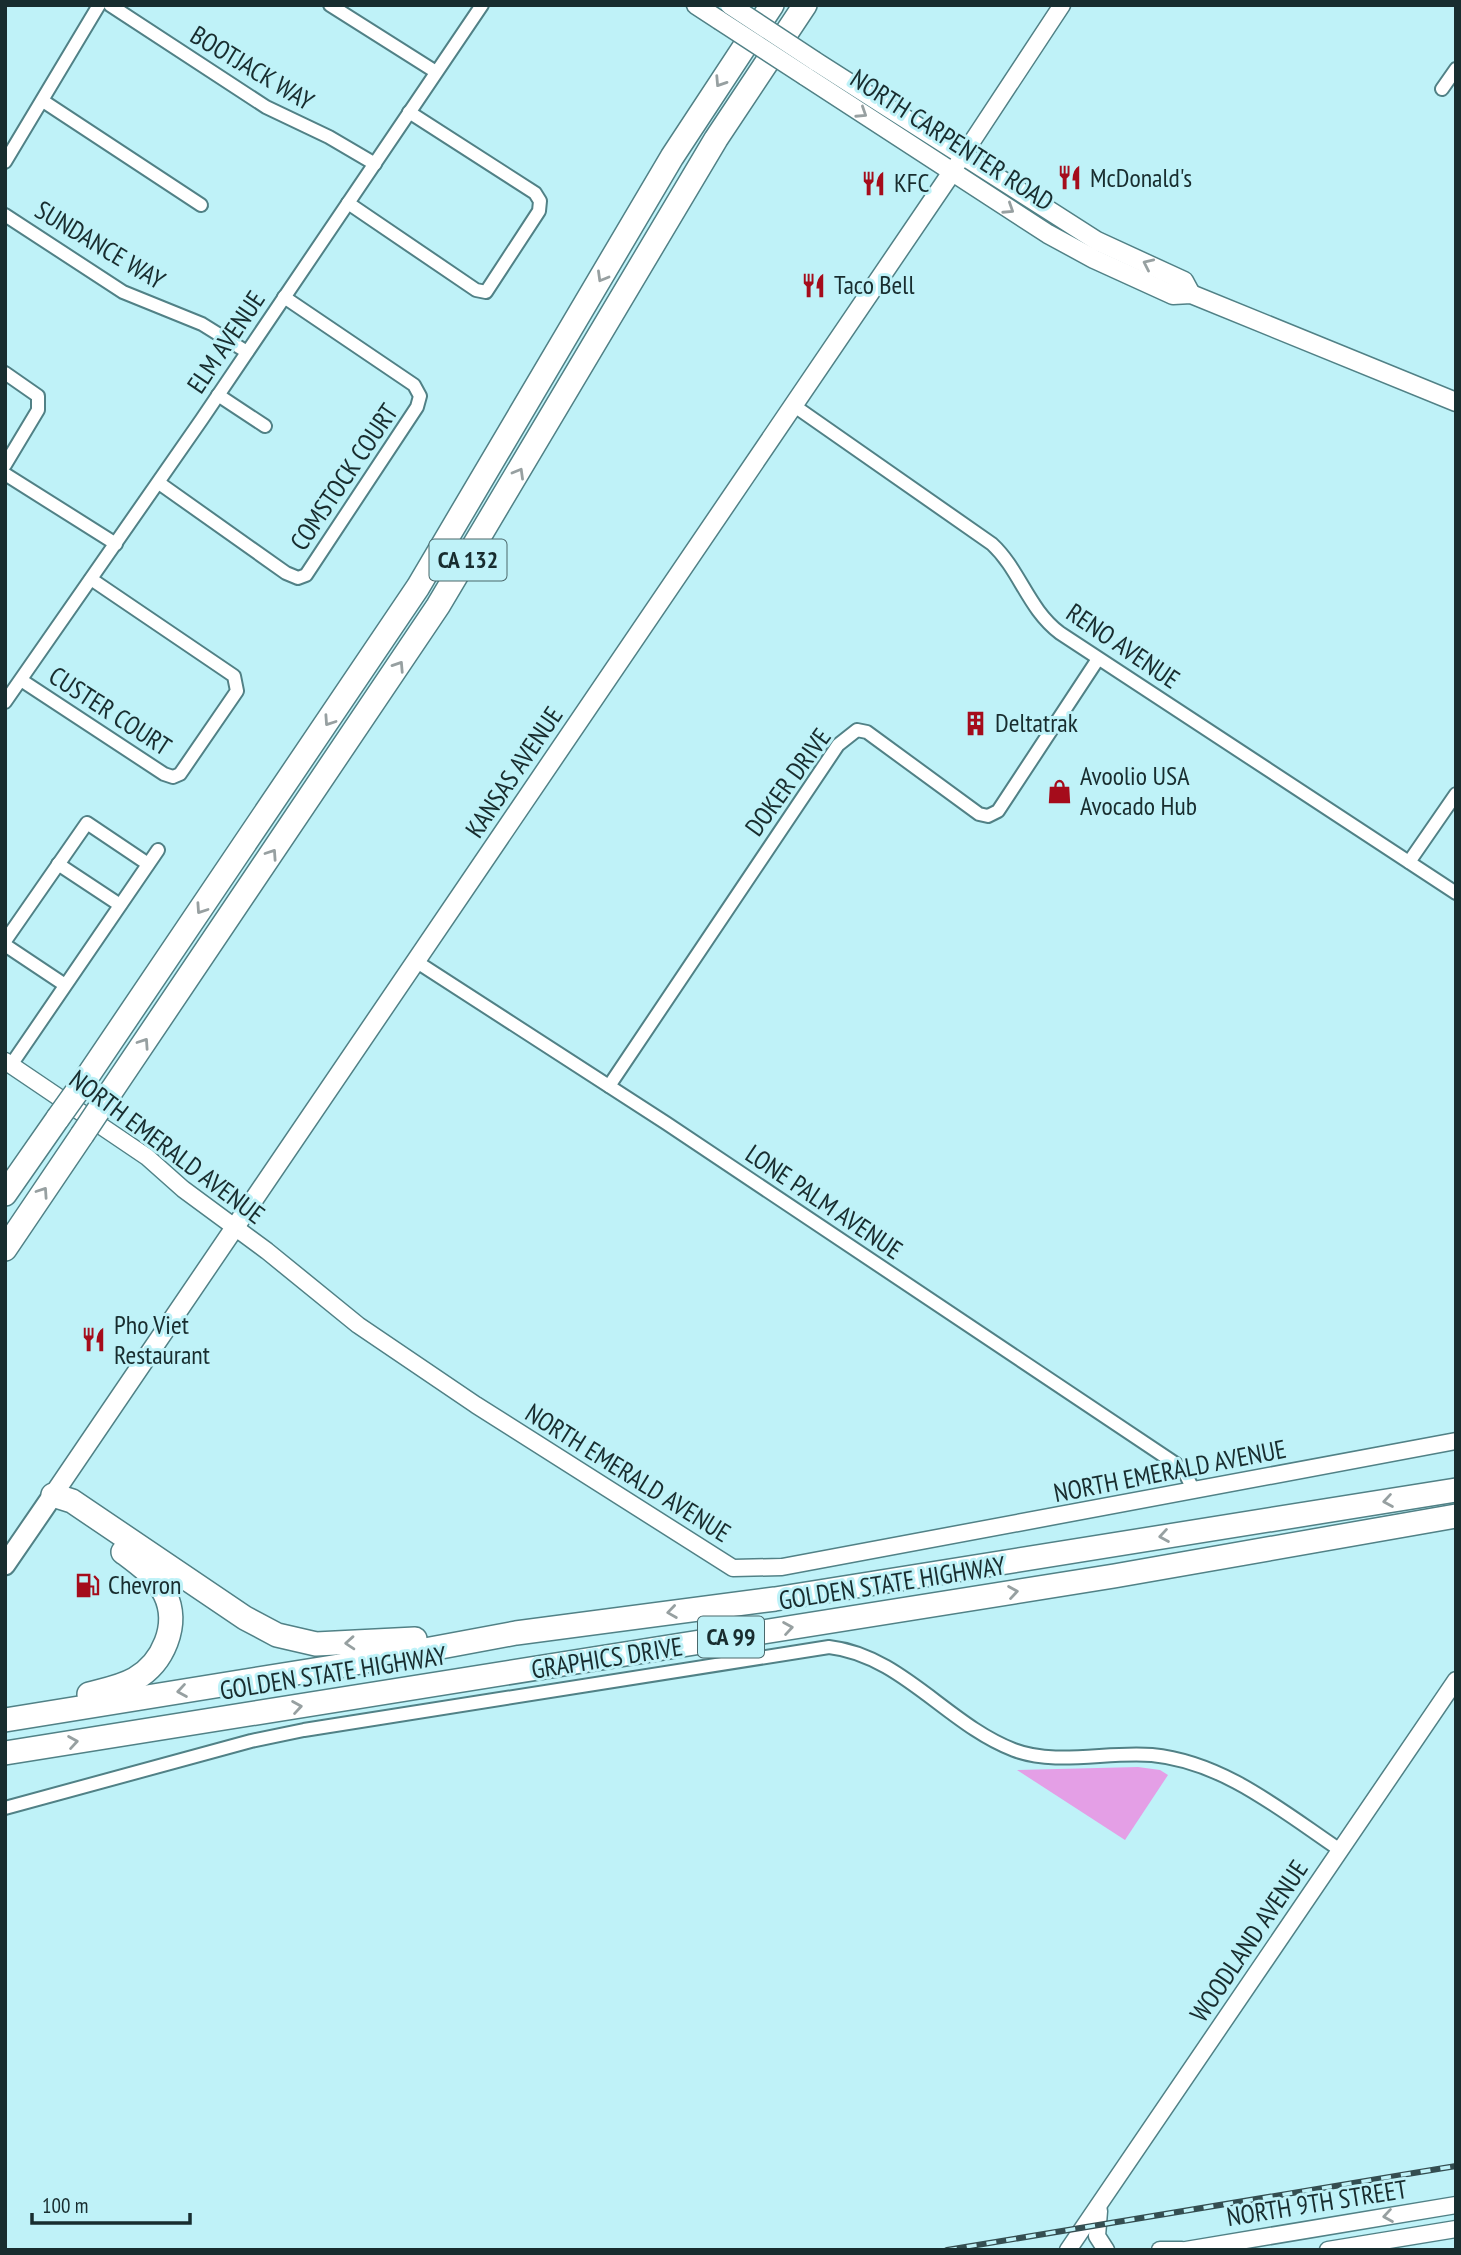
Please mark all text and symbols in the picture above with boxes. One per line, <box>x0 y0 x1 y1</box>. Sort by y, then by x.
street label: BOOTJACK WAY <box>185 18 320 117</box>
street label: NORTH CARPENTER ROAD <box>844 62 1060 218</box>
one-way arrow <box>715 75 728 88</box>
one-way arrow <box>855 105 868 118</box>
place label: McDonald's <box>1090 161 1192 194</box>
restaurant icon: McDonald's <box>1056 164 1084 192</box>
place label: KFC <box>894 166 930 199</box>
restaurant icon: KFC <box>860 169 888 197</box>
street label: SUNDANCE WAY <box>29 193 171 296</box>
one-way arrow <box>1001 200 1014 213</box>
one-way arrow <box>1142 258 1155 272</box>
place label: Taco Bell <box>834 268 914 301</box>
one-way arrow <box>597 269 610 282</box>
restaurant icon: Taco Bell <box>800 271 828 299</box>
street label: ELM AVENUE <box>179 284 272 399</box>
street label: COMSTOCK COURT <box>282 397 405 556</box>
one-way arrow <box>511 467 524 480</box>
road number: CA 132 <box>430 540 506 580</box>
street label: RENO AVENUE <box>1060 596 1186 696</box>
street label: CUSTER COURT <box>43 659 178 763</box>
one-way arrow <box>391 661 404 674</box>
street label: KANSAS AVENUE <box>458 700 569 844</box>
place label: Deltatrak <box>995 706 1078 739</box>
building icon: Deltatrak <box>961 709 989 737</box>
one-way arrow <box>325 713 337 726</box>
street label: DOKER DRIVE <box>737 721 838 842</box>
place label: Avoolio USA Avocado Hub <box>1080 759 1197 822</box>
shop icon: Avoolio USA Avocado Hub <box>1046 777 1074 805</box>
one-way arrow <box>264 849 276 862</box>
one-way arrow <box>197 901 210 914</box>
one-way arrow <box>136 1037 149 1050</box>
street label: NORTH EMERALD AVENUE <box>63 1062 271 1231</box>
street label: LONE PALM AVENUE <box>740 1137 909 1266</box>
one-way arrow <box>35 1187 48 1200</box>
place label: Pho Viet Restaurant <box>114 1308 210 1371</box>
restaurant icon: Pho Viet Restaurant <box>80 1326 108 1354</box>
street label: NORTH EMERALD AVENUE <box>519 1396 737 1549</box>
street label: NORTH EMERALD AVENUE <box>1051 1432 1289 1509</box>
one-way arrow <box>1382 1493 1394 1508</box>
one-way arrow <box>1158 1528 1169 1543</box>
street label: GOLDEN STATE HIGHWAY <box>776 1548 1008 1617</box>
place label: Chevron <box>108 1568 182 1601</box>
fuel station icon: Chevron <box>74 1571 102 1599</box>
one-way arrow <box>1007 1584 1019 1599</box>
one-way arrow <box>667 1605 678 1620</box>
road number: CA 99 <box>698 1616 764 1658</box>
one-way arrow <box>782 1621 794 1636</box>
street label: GRAPHICS DRIVE <box>529 1629 685 1686</box>
one-way arrow <box>345 1635 356 1650</box>
street label: GOLDEN STATE HIGHWAY <box>217 1638 449 1707</box>
one-way arrow <box>176 1683 188 1698</box>
one-way arrow <box>292 1700 303 1715</box>
one-way arrow <box>67 1735 79 1750</box>
street label: WOODLAND AVENUE <box>1182 1854 1315 2028</box>
street label: NORTH 9TH STREET <box>1224 2172 1410 2233</box>
scale bar <box>32 2182 189 2226</box>
text: 100 m <box>42 2192 88 2219</box>
one-way arrow <box>1382 2208 1394 2223</box>

